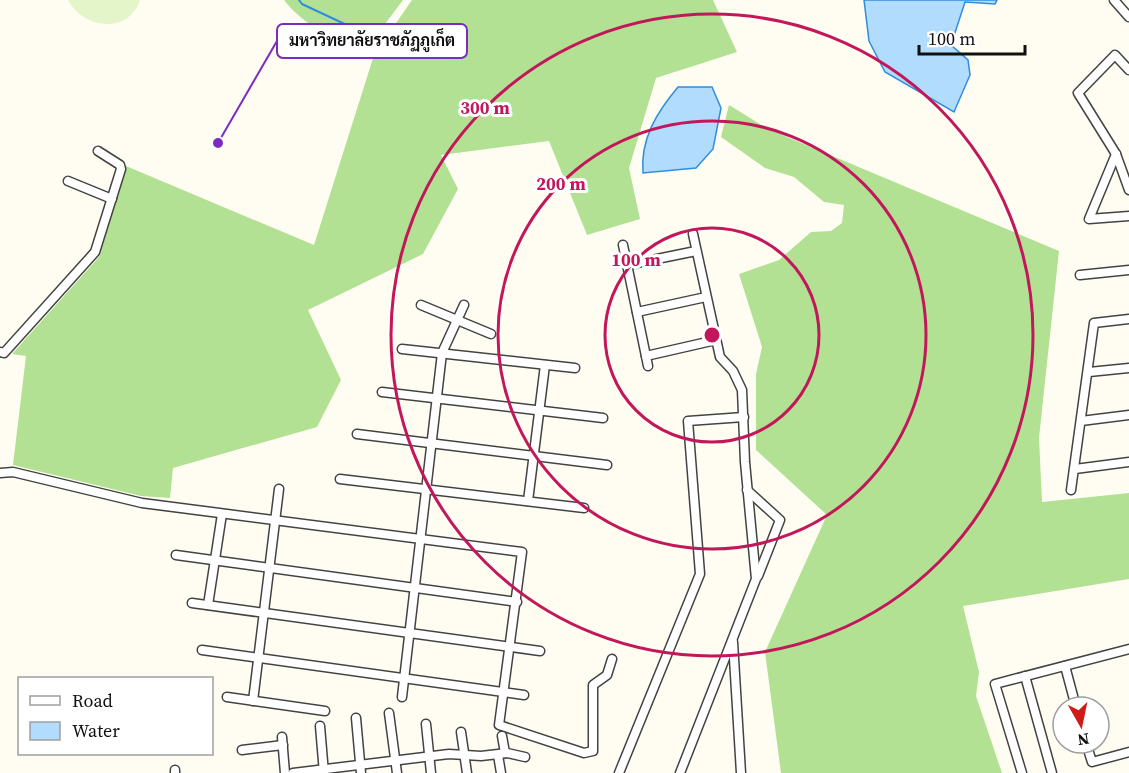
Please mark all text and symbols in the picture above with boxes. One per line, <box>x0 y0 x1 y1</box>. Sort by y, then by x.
scale bar <box>919 18 1026 56</box>
callout: มหาวิทยาลัยราชภัฏภูเก็ต <box>277 24 467 58</box>
text: 100 m <box>928 26 975 51</box>
text: มหาวิทยาลัยราชภัฏภูเก็ต <box>289 27 455 53</box>
text: 300 m <box>460 95 510 120</box>
text: 200 m <box>536 171 586 196</box>
text: 100 m <box>611 247 661 272</box>
centre of rings <box>702 325 722 345</box>
legend <box>18 677 213 755</box>
text: Road <box>72 688 113 713</box>
north arrow <box>1051 695 1111 755</box>
text: Water <box>72 718 120 743</box>
text: N <box>1076 728 1091 752</box>

